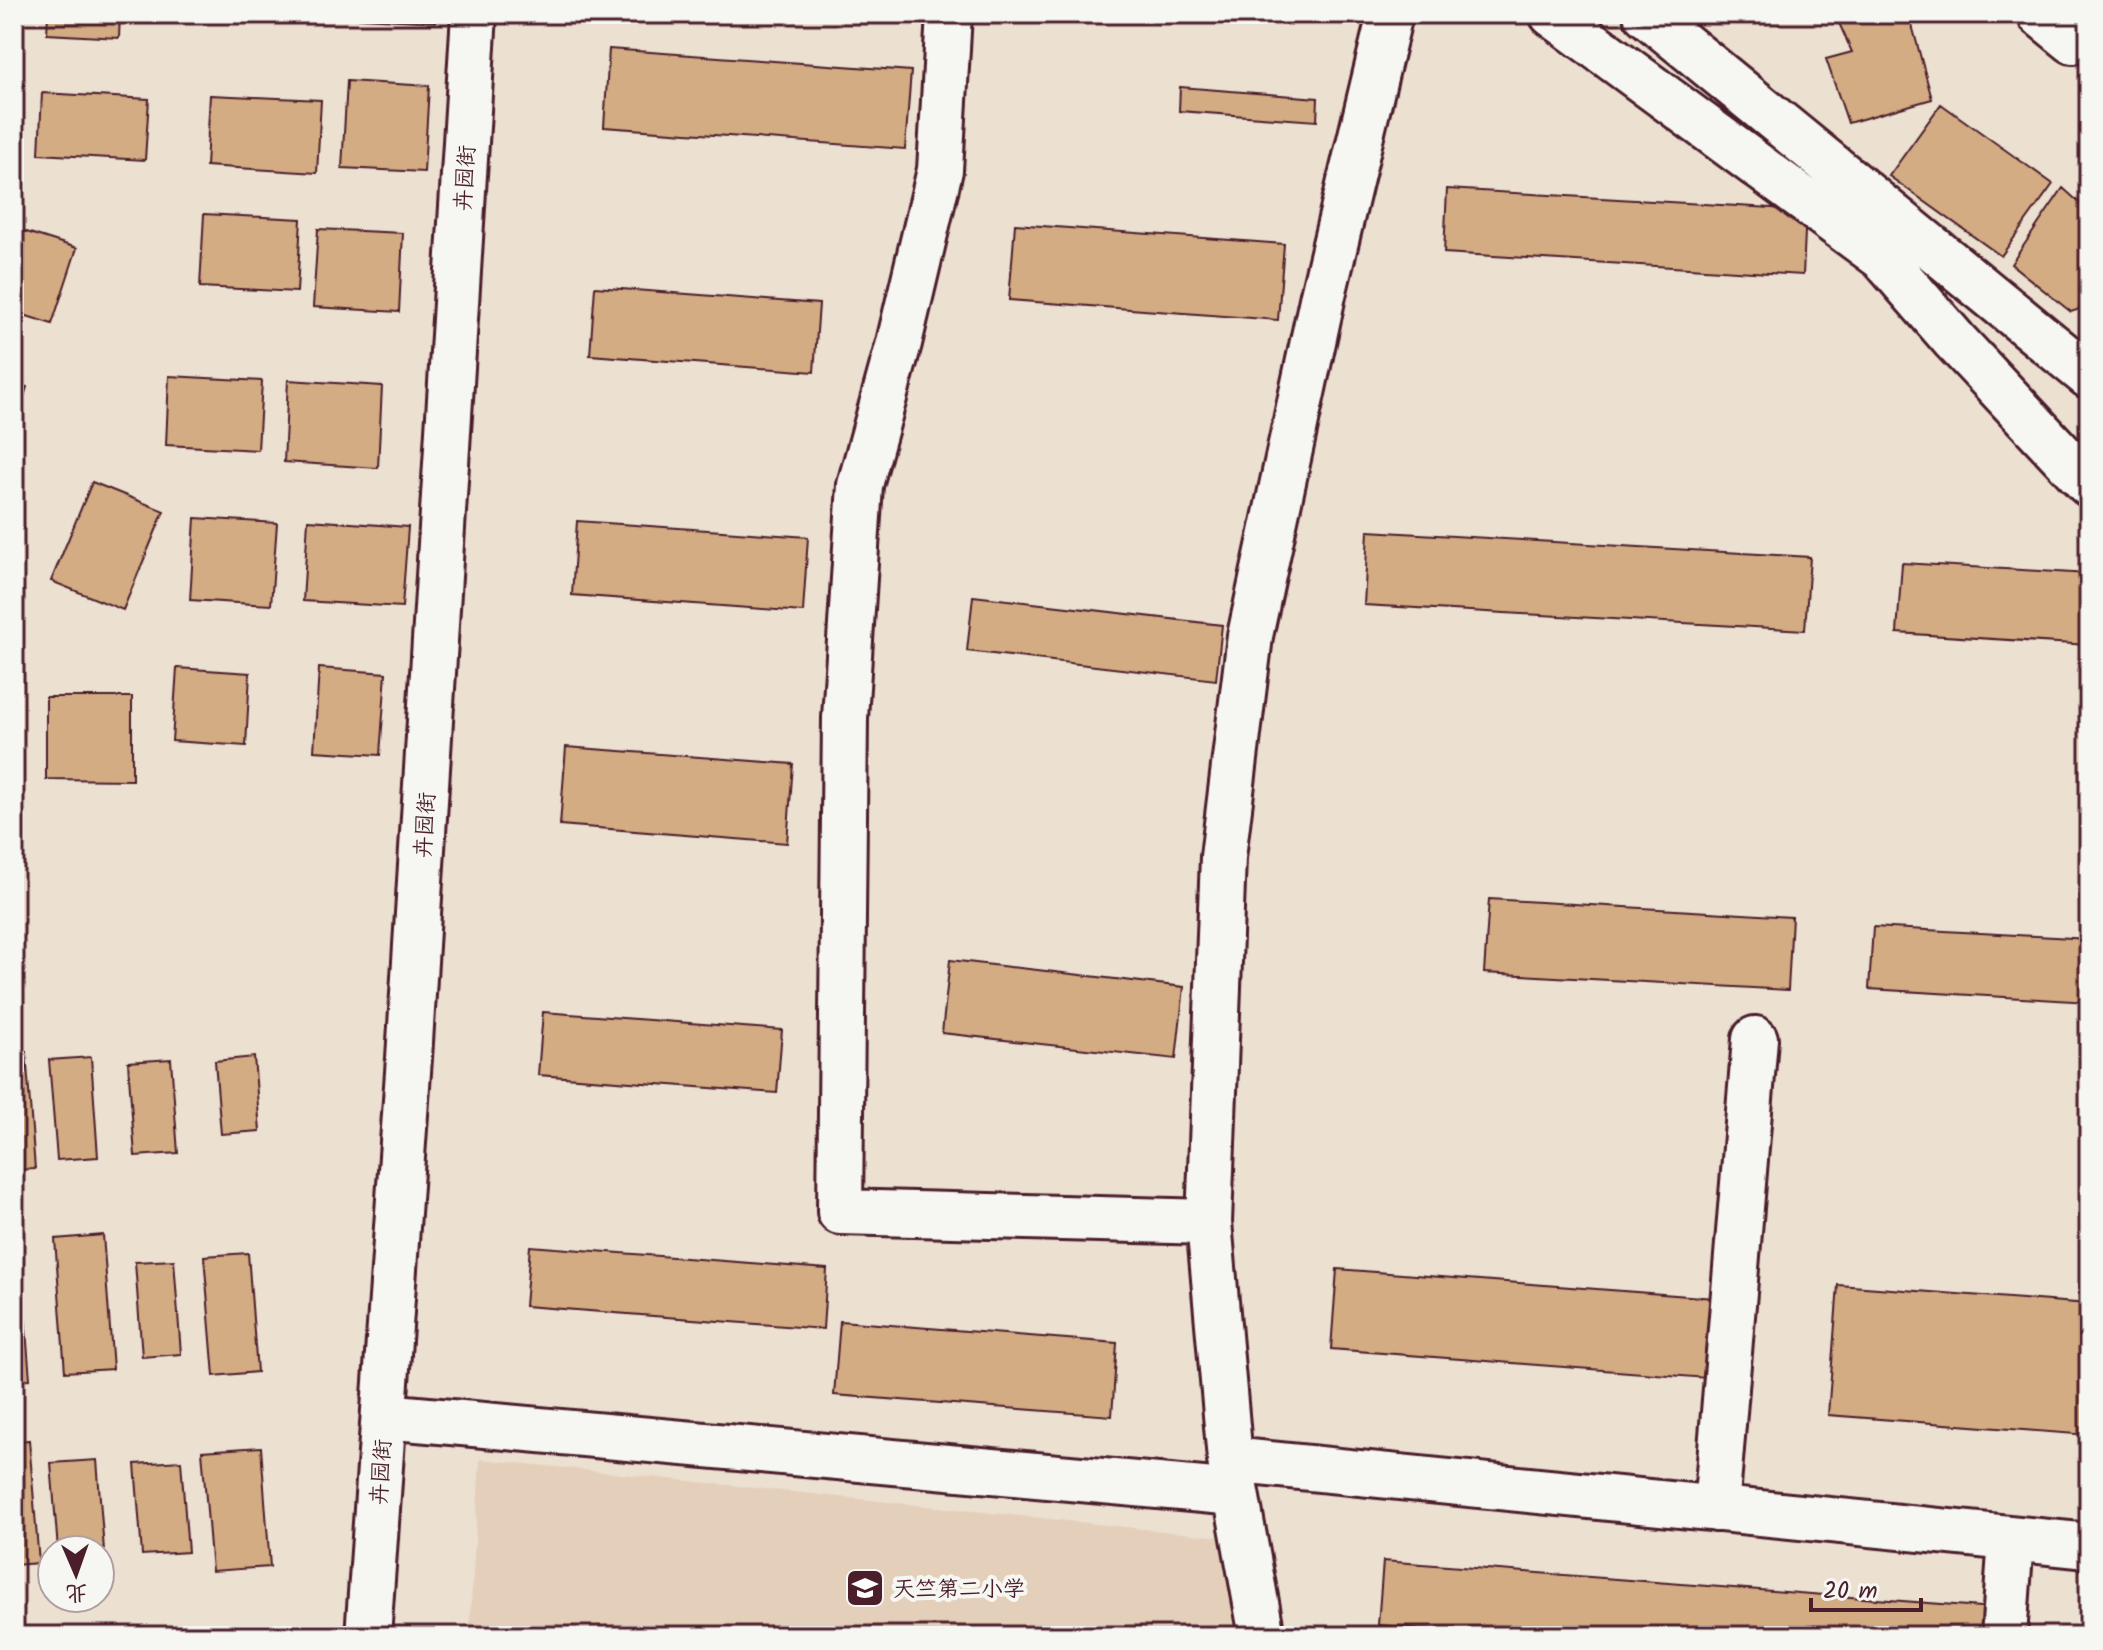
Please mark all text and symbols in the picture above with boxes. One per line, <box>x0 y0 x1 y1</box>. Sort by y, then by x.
street label: 卉园街 <box>447 144 486 212</box>
street label: 卉园街 <box>407 791 446 859</box>
street label: 卉园街 <box>363 1438 402 1506</box>
north arrow <box>36 1534 116 1614</box>
scale bar <box>1811 1562 1921 1612</box>
school or university icon: 天竺第二小学 <box>844 1567 886 1609</box>
text: 20 m <box>1823 1572 1878 1611</box>
place label: 天竺第二小学 <box>893 1573 1025 1608</box>
text: 北 <box>65 1574 88 1609</box>

